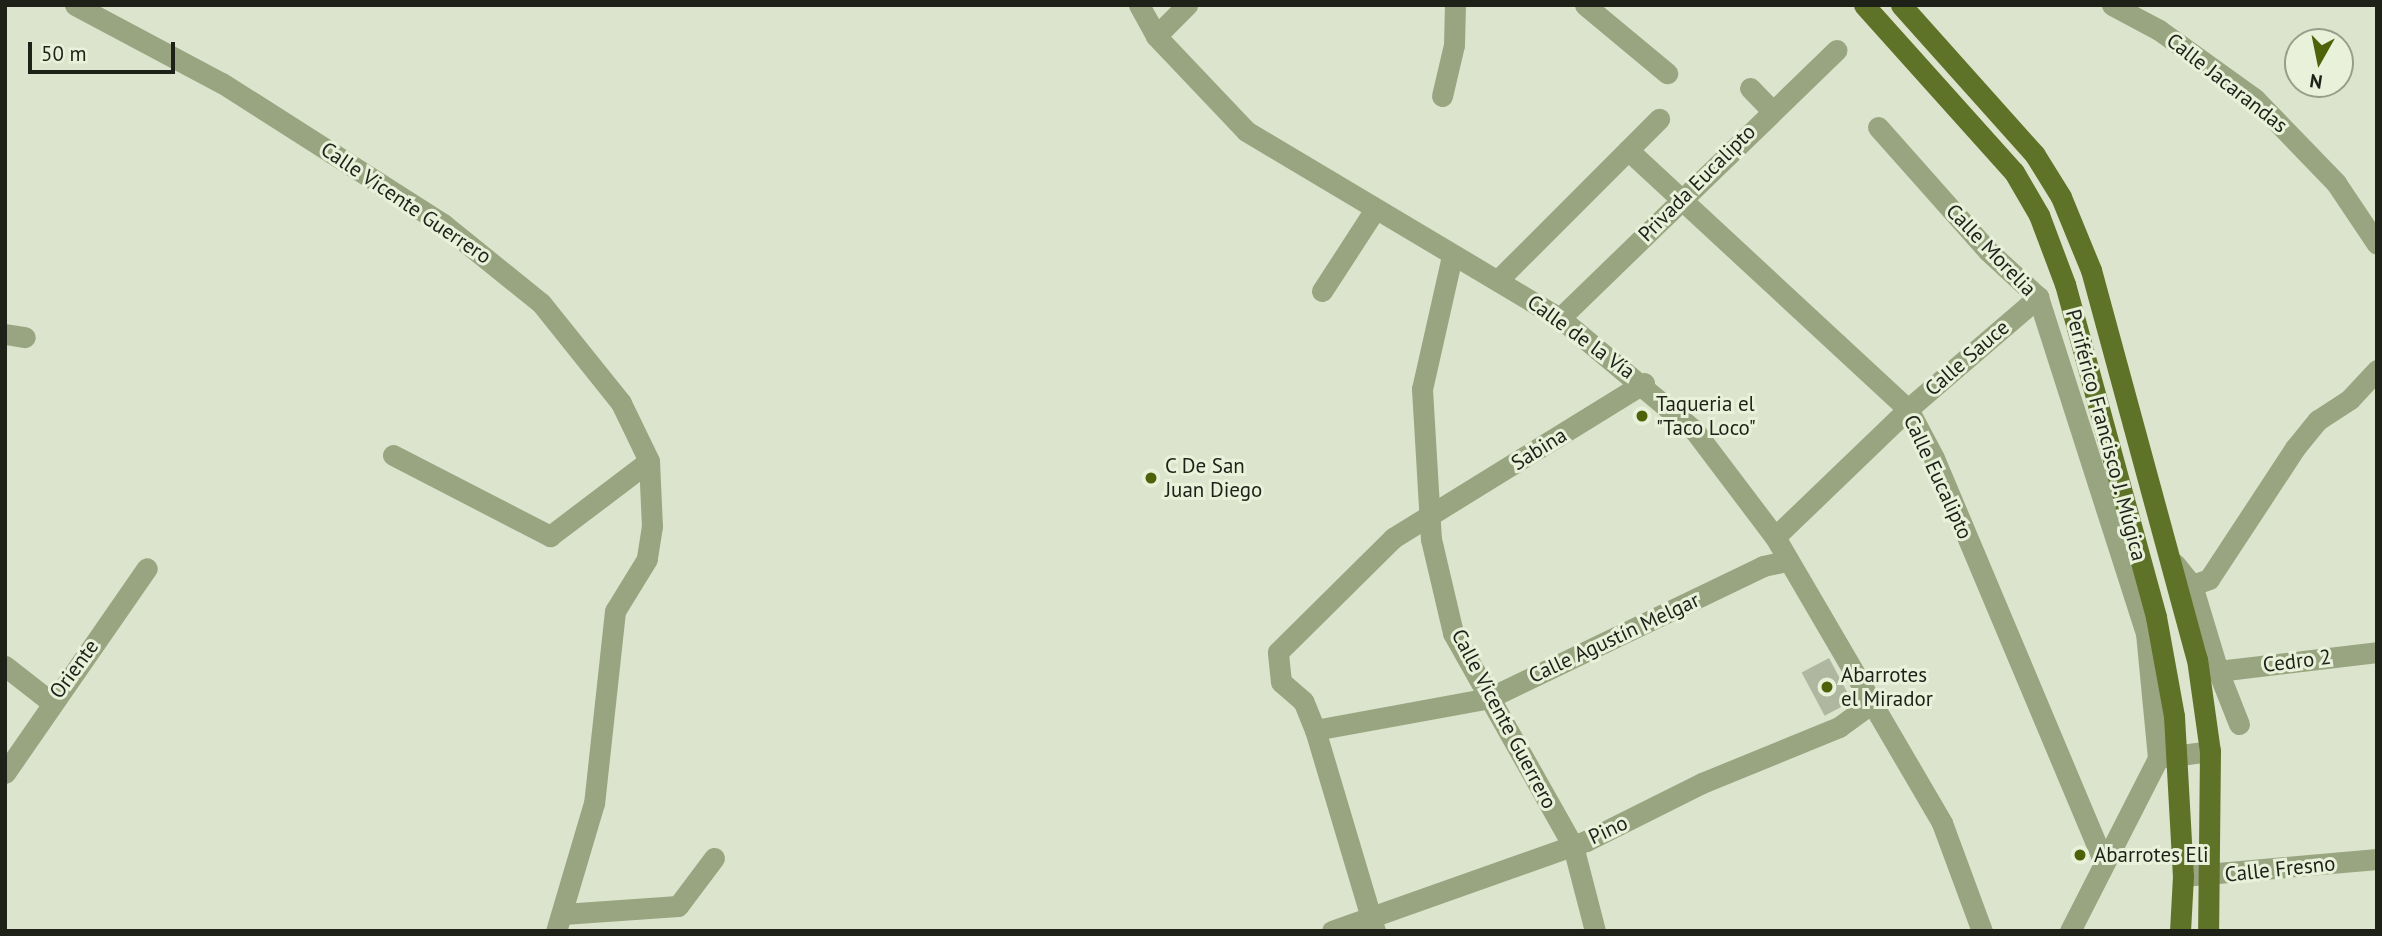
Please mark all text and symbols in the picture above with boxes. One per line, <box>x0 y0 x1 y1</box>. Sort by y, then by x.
scale bar <box>32 28 178 72</box>
street label: Calle Jacarandas <box>2161 28 2293 138</box>
north arrow <box>2284 28 2354 98</box>
text: 50 m <box>41 40 87 67</box>
text: N <box>2308 69 2324 95</box>
street label: Privada Eucalipto <box>1633 119 1761 247</box>
street label: Calle Vicente Guerrero <box>316 136 496 270</box>
street label: Calle Morelia <box>1941 199 2041 301</box>
street label: Calle de la Vía <box>1522 289 1640 385</box>
street label: Periférico Francisco J. Múgica <box>2060 306 2152 564</box>
street label: Calle Sauce <box>1920 315 2014 401</box>
place label: Taqueria el "Taco Loco" <box>1656 391 1756 441</box>
marker: Taqueria el "Taco Loco" <box>1634 408 1650 424</box>
street label: Calle Eucalipto <box>1898 411 1978 543</box>
street label: Sabina <box>1507 422 1571 476</box>
place label: C De San Juan Diego <box>1165 453 1262 503</box>
marker: C De San Juan Diego <box>1143 470 1159 486</box>
street label: Calle Agustín Melgar <box>1524 587 1704 689</box>
street label: Calle Vicente Guerrero <box>1446 625 1562 813</box>
street label: Oriente <box>44 635 104 703</box>
street label: Cedro 2 <box>2261 644 2333 678</box>
place label: Abarrotes el Mirador <box>1841 662 1933 712</box>
marker: Abarrotes el Mirador <box>1819 679 1835 695</box>
street label: Pino <box>1584 810 1632 850</box>
place label: Abarrotes Eli <box>2094 842 2209 868</box>
marker: Abarrotes Eli <box>2072 847 2088 863</box>
street label: Calle Fresno <box>2224 851 2336 887</box>

